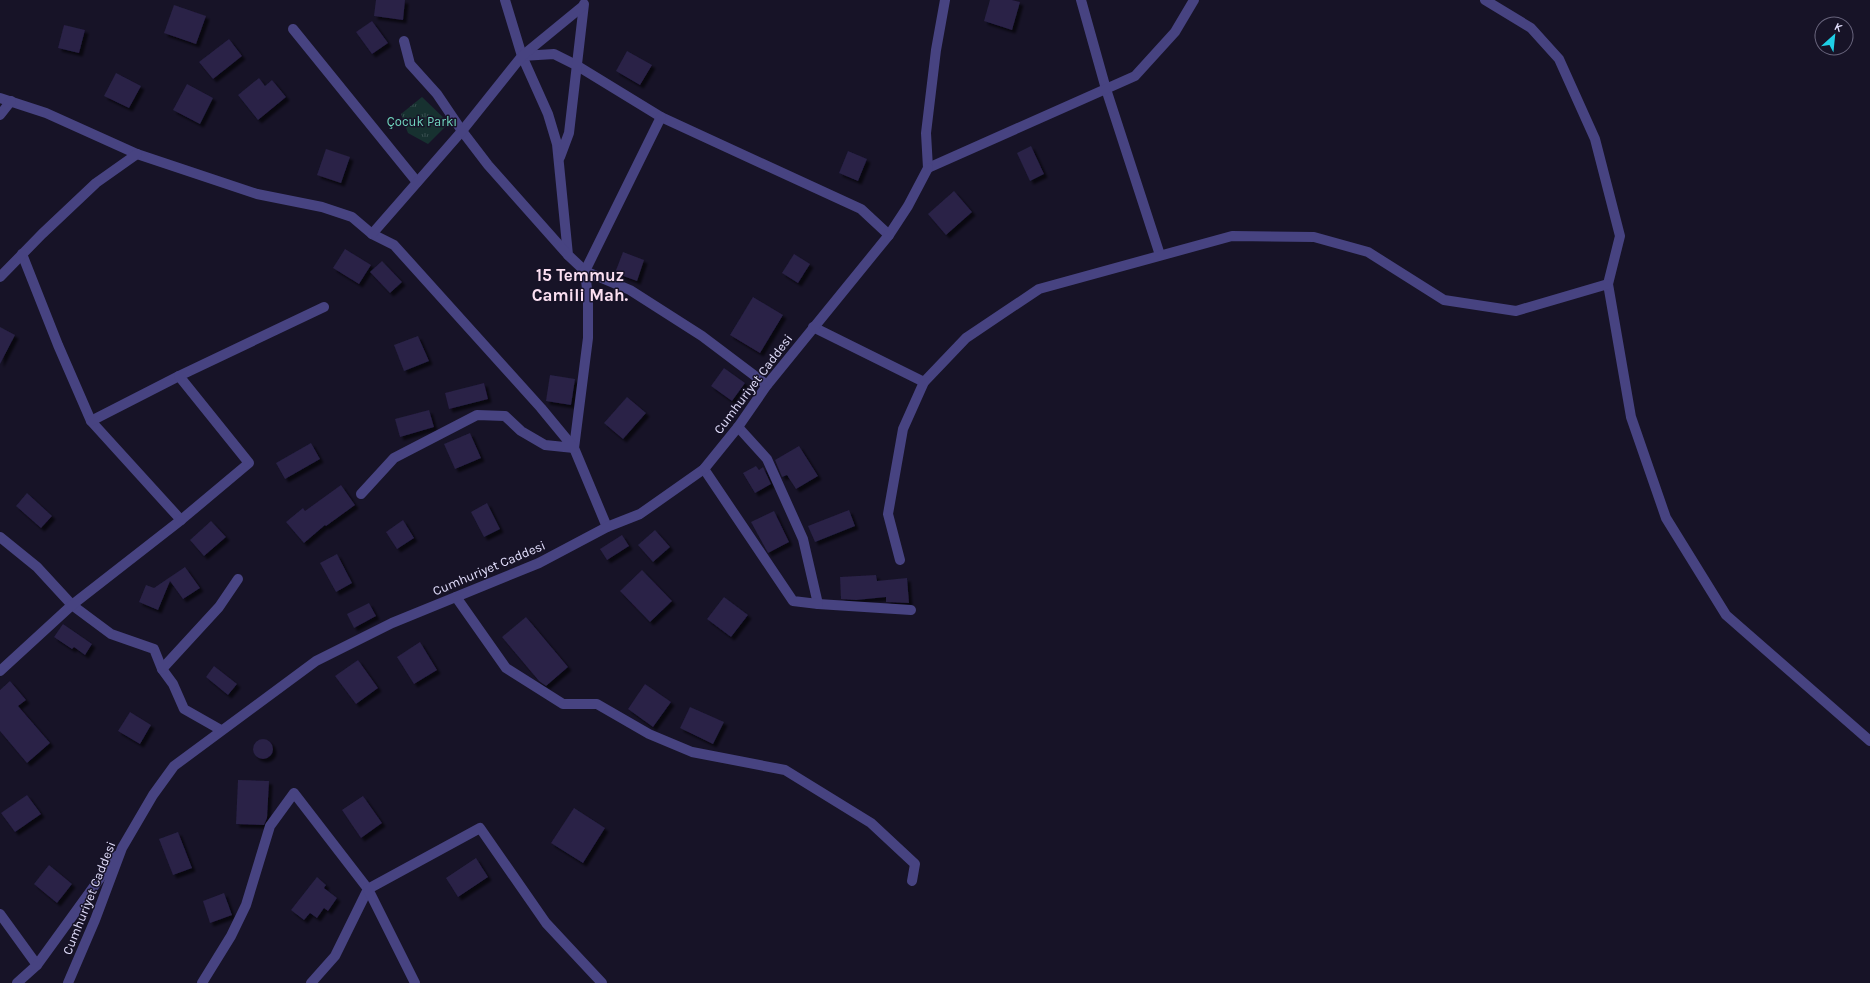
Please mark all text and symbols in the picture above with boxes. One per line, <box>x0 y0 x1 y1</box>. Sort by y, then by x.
north arrow <box>1814 16 1854 56</box>
text: K <box>1832 20 1845 35</box>
park label: Çocuk Parkı <box>387 114 457 129</box>
district label: 15 Temmuz Camili Mah. <box>532 265 629 305</box>
street label: Cumhuriyet Caddesi <box>711 331 795 437</box>
street label: Cumhuriyet Caddesi <box>430 537 548 599</box>
street label: Cumhuriyet Caddesi <box>59 839 119 957</box>

